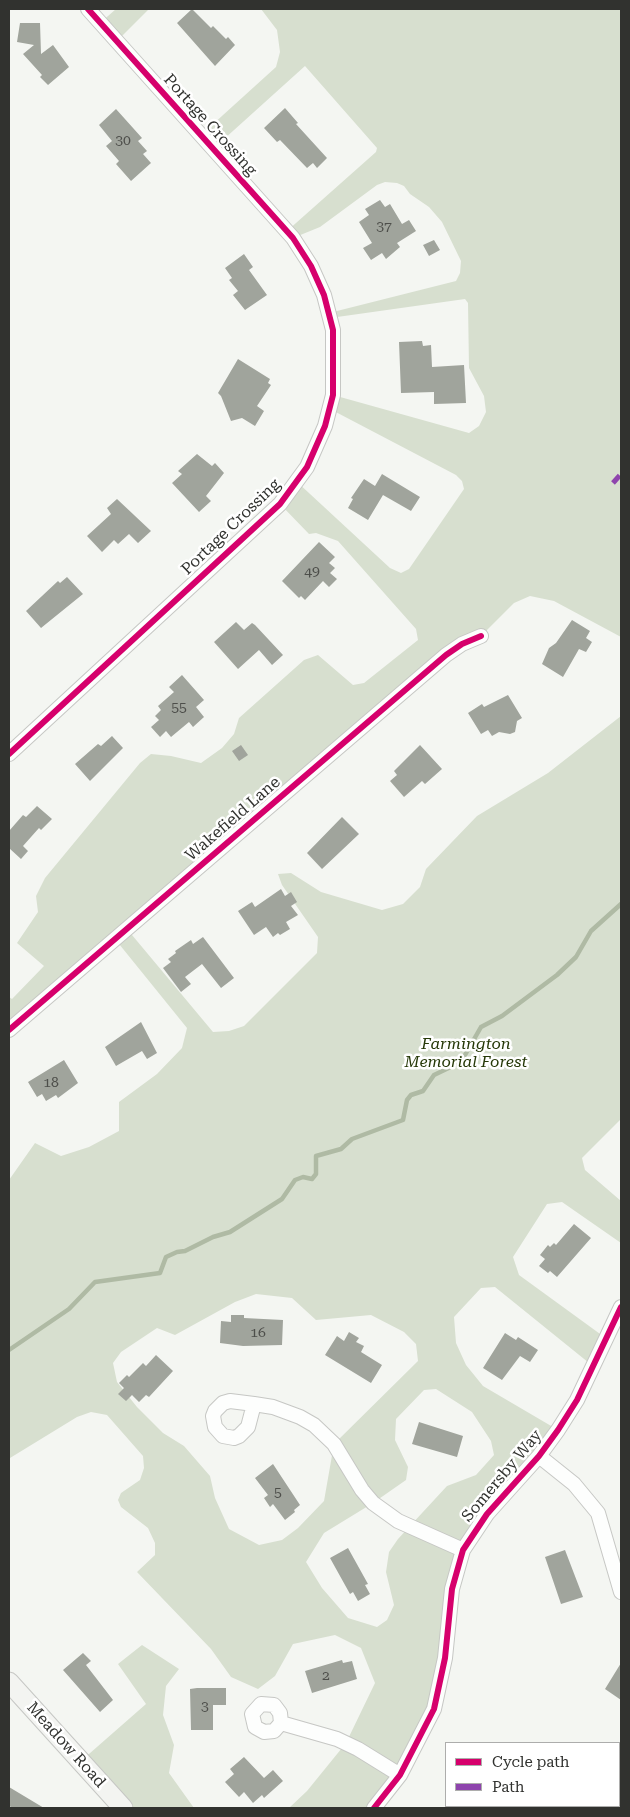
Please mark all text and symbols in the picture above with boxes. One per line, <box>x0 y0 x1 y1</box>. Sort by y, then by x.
street label: Portage Crossing <box>159 70 261 180</box>
house number: 30 <box>115 133 131 149</box>
house number: 37 <box>376 219 392 235</box>
street label: Portage Crossing <box>178 475 284 579</box>
house number: 49 <box>304 564 320 580</box>
house number: 55 <box>171 700 187 716</box>
street label: Wakefield Lane <box>182 773 284 865</box>
park label: Farmington Memorial Forest <box>404 1034 528 1072</box>
house number: 18 <box>43 1075 59 1091</box>
house number: 16 <box>250 1325 266 1341</box>
street label: Somersby Way <box>458 1426 546 1526</box>
house number: 5 <box>274 1485 282 1501</box>
house number: 2 <box>322 1668 330 1684</box>
street label: Meadow Road <box>23 1698 109 1792</box>
house number: 3 <box>201 1699 209 1715</box>
legend <box>445 1742 620 1807</box>
text: Cycle path <box>492 1753 569 1771</box>
text: Path <box>492 1778 525 1796</box>

